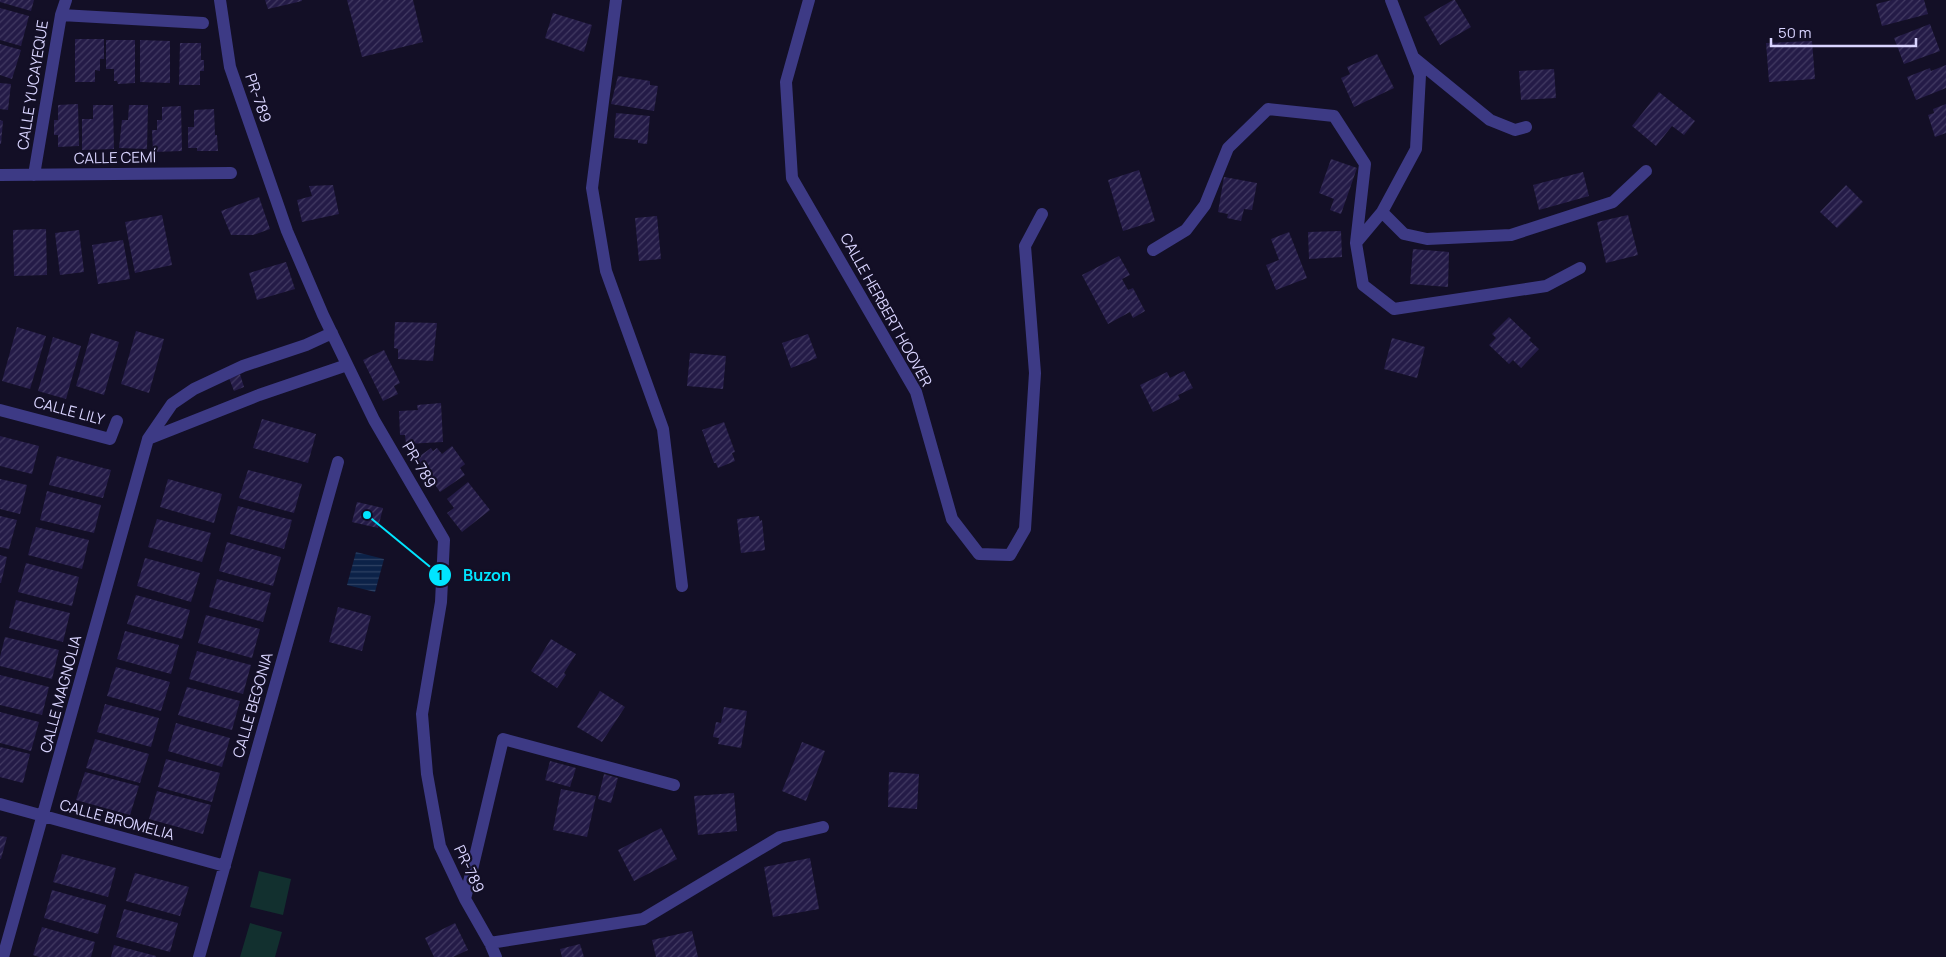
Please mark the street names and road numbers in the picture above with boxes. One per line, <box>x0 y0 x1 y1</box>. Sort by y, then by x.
street label: CALLE YUCAYEQUE <box>12 19 53 151</box>
street label: PR-789 <box>240 71 277 125</box>
street label: CALLE CEMÍ <box>74 146 157 169</box>
street label: CALLE HERBERT HOOVER <box>835 229 937 390</box>
street label: CALLE LILY <box>31 391 107 430</box>
street label: PR-789 <box>397 438 441 492</box>
street label: CALLE MAGNOLIA <box>35 632 86 755</box>
street label: CALLE BEGONIA <box>227 649 278 760</box>
street label: CALLE BROMELIA <box>57 794 177 845</box>
street label: PR-789 <box>449 842 490 896</box>

